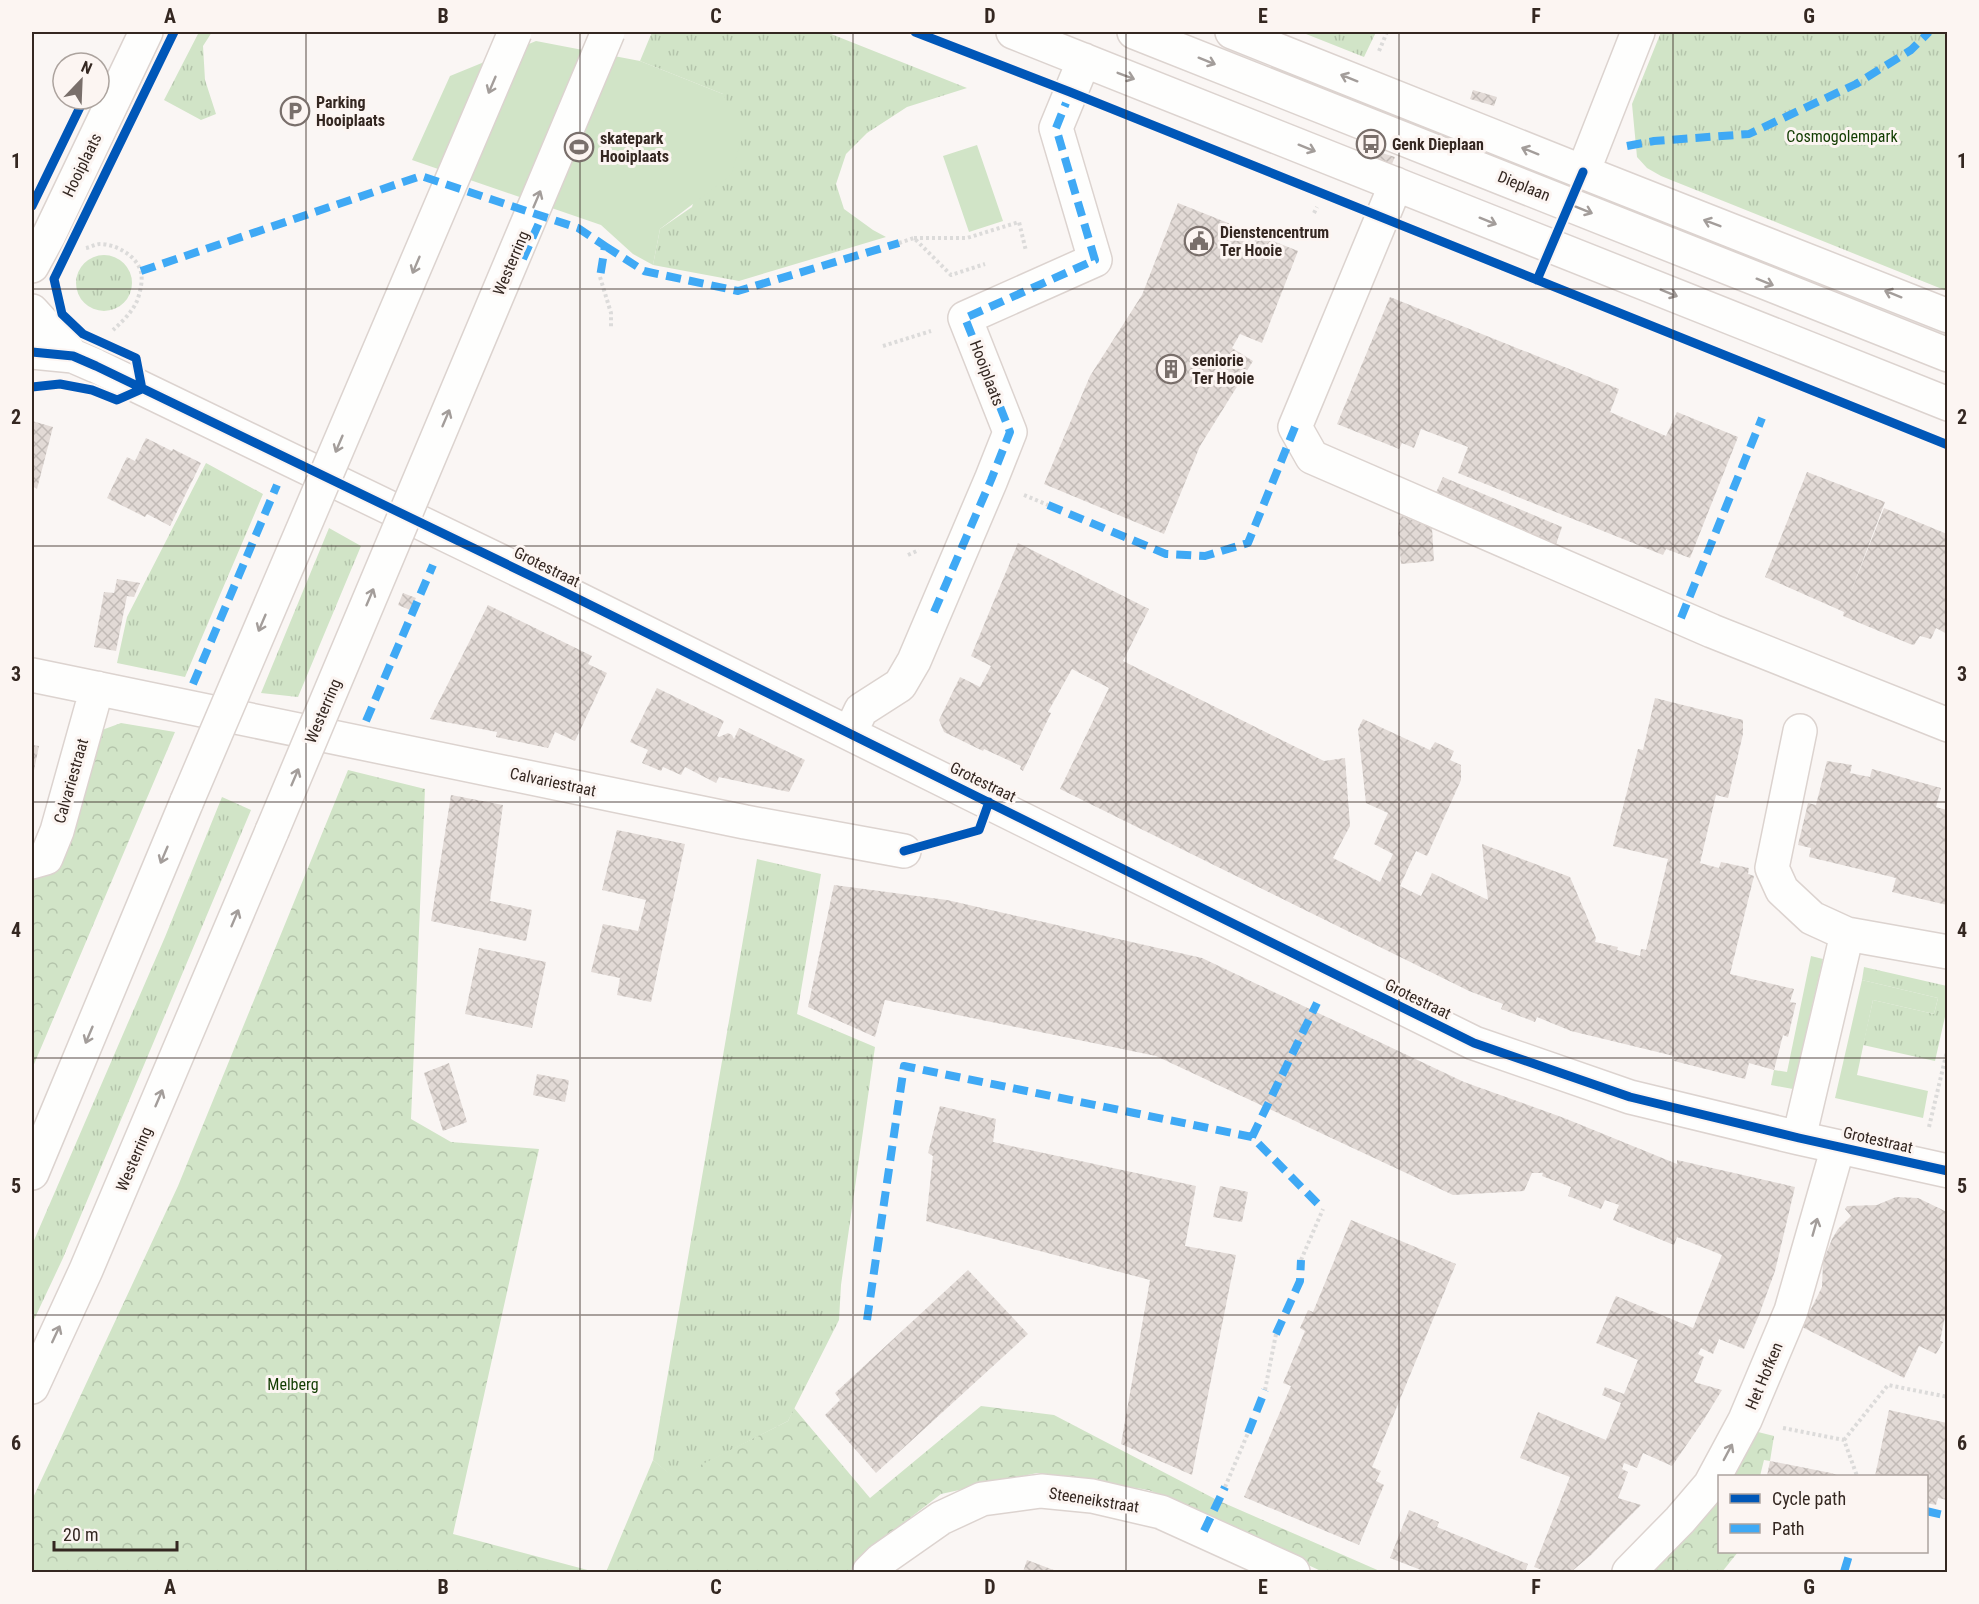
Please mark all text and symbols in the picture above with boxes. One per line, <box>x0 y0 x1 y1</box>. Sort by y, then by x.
text: A <box>164 4 176 28</box>
text: B <box>437 4 449 28</box>
text: C <box>710 4 722 28</box>
text: D <box>984 4 996 28</box>
text: E <box>1258 4 1268 28</box>
text: F <box>1531 4 1541 28</box>
text: G <box>1803 4 1815 28</box>
north arrow <box>51 51 111 111</box>
one-way arrow <box>1198 56 1216 67</box>
text: N <box>78 57 95 78</box>
one-way arrow <box>1116 71 1135 82</box>
one-way arrow <box>1341 72 1359 83</box>
one-way arrow <box>486 76 497 94</box>
place label: Parking Hooiplaats <box>316 93 385 130</box>
parking icon: Parking Hooiplaats <box>279 95 311 127</box>
park label: Cosmogolempark <box>1786 127 1898 146</box>
bus stop icon: Genk Dieplaan <box>1355 128 1387 160</box>
place label: skatepark Hooiplaats <box>600 129 669 166</box>
street label: Hooiplaats <box>58 130 106 200</box>
sports icon: skatepark Hooiplaats <box>563 131 595 163</box>
place label: Genk Dieplaan <box>1392 135 1484 154</box>
one-way arrow <box>1297 144 1316 155</box>
one-way arrow <box>1522 145 1540 156</box>
text: 1 <box>11 149 21 173</box>
text: 1 <box>1957 149 1967 173</box>
street label: Dieplaan <box>1495 167 1553 205</box>
one-way arrow <box>532 190 543 209</box>
one-way arrow <box>1574 205 1593 216</box>
one-way arrow <box>1478 216 1497 227</box>
one-way arrow <box>1703 217 1721 228</box>
place label: Dienstencentrum Ter Hooie <box>1220 223 1329 260</box>
public building icon: Dienstencentrum Ter Hooie <box>1183 225 1215 257</box>
street label: Westerring <box>489 228 533 298</box>
one-way arrow <box>409 255 421 273</box>
one-way arrow <box>1755 277 1774 288</box>
one-way arrow <box>1659 288 1678 299</box>
one-way arrow <box>1884 288 1903 299</box>
street label: Hooiplaats <box>966 338 1008 408</box>
place label: seniorie Ter Hooie <box>1192 351 1254 388</box>
building icon: seniorie Ter Hooie <box>1155 353 1187 385</box>
text: 2 <box>11 405 21 429</box>
text: 2 <box>1957 405 1967 429</box>
one-way arrow <box>441 409 452 427</box>
one-way arrow <box>333 434 344 453</box>
street label: Grotestraat <box>511 543 583 591</box>
one-way arrow <box>365 589 376 607</box>
one-way arrow <box>256 614 268 632</box>
text: 3 <box>11 662 21 686</box>
text: 3 <box>1957 662 1967 686</box>
street label: Westerring <box>301 676 345 746</box>
street label: Calvariestraat <box>50 736 92 826</box>
street label: Grotestraat <box>947 758 1019 806</box>
street label: Calvariestraat <box>508 764 598 800</box>
one-way arrow <box>290 768 301 787</box>
one-way arrow <box>158 845 169 863</box>
one-way arrow <box>230 910 241 928</box>
text: 4 <box>11 918 21 942</box>
text: 4 <box>1957 918 1967 942</box>
street label: Grotestraat <box>1382 975 1454 1023</box>
one-way arrow <box>83 1025 94 1043</box>
one-way arrow <box>154 1089 165 1107</box>
street label: Grotestraat <box>1841 1123 1915 1157</box>
street label: Westerring <box>112 1124 156 1194</box>
text: 5 <box>11 1174 21 1198</box>
text: 5 <box>1957 1174 1967 1198</box>
one-way arrow <box>1810 1218 1821 1237</box>
one-way arrow <box>51 1326 63 1344</box>
street label: Het Hofken <box>1741 1340 1787 1412</box>
park label: Melberg <box>267 1375 319 1394</box>
text: 6 <box>11 1431 21 1455</box>
text: 6 <box>1957 1431 1967 1455</box>
one-way arrow <box>1722 1444 1734 1461</box>
legend <box>1718 1475 1928 1553</box>
street label: Steeneikstraat <box>1048 1484 1141 1517</box>
text: Cycle path <box>1772 1488 1846 1509</box>
scale bar <box>54 1514 177 1552</box>
text: Path <box>1772 1518 1805 1539</box>
text: 20 m <box>63 1524 98 1545</box>
text: A <box>164 1575 176 1599</box>
text: B <box>437 1575 449 1599</box>
text: C <box>710 1575 722 1599</box>
text: D <box>984 1575 996 1599</box>
text: E <box>1258 1575 1268 1599</box>
text: F <box>1531 1575 1541 1599</box>
text: G <box>1803 1575 1815 1599</box>

